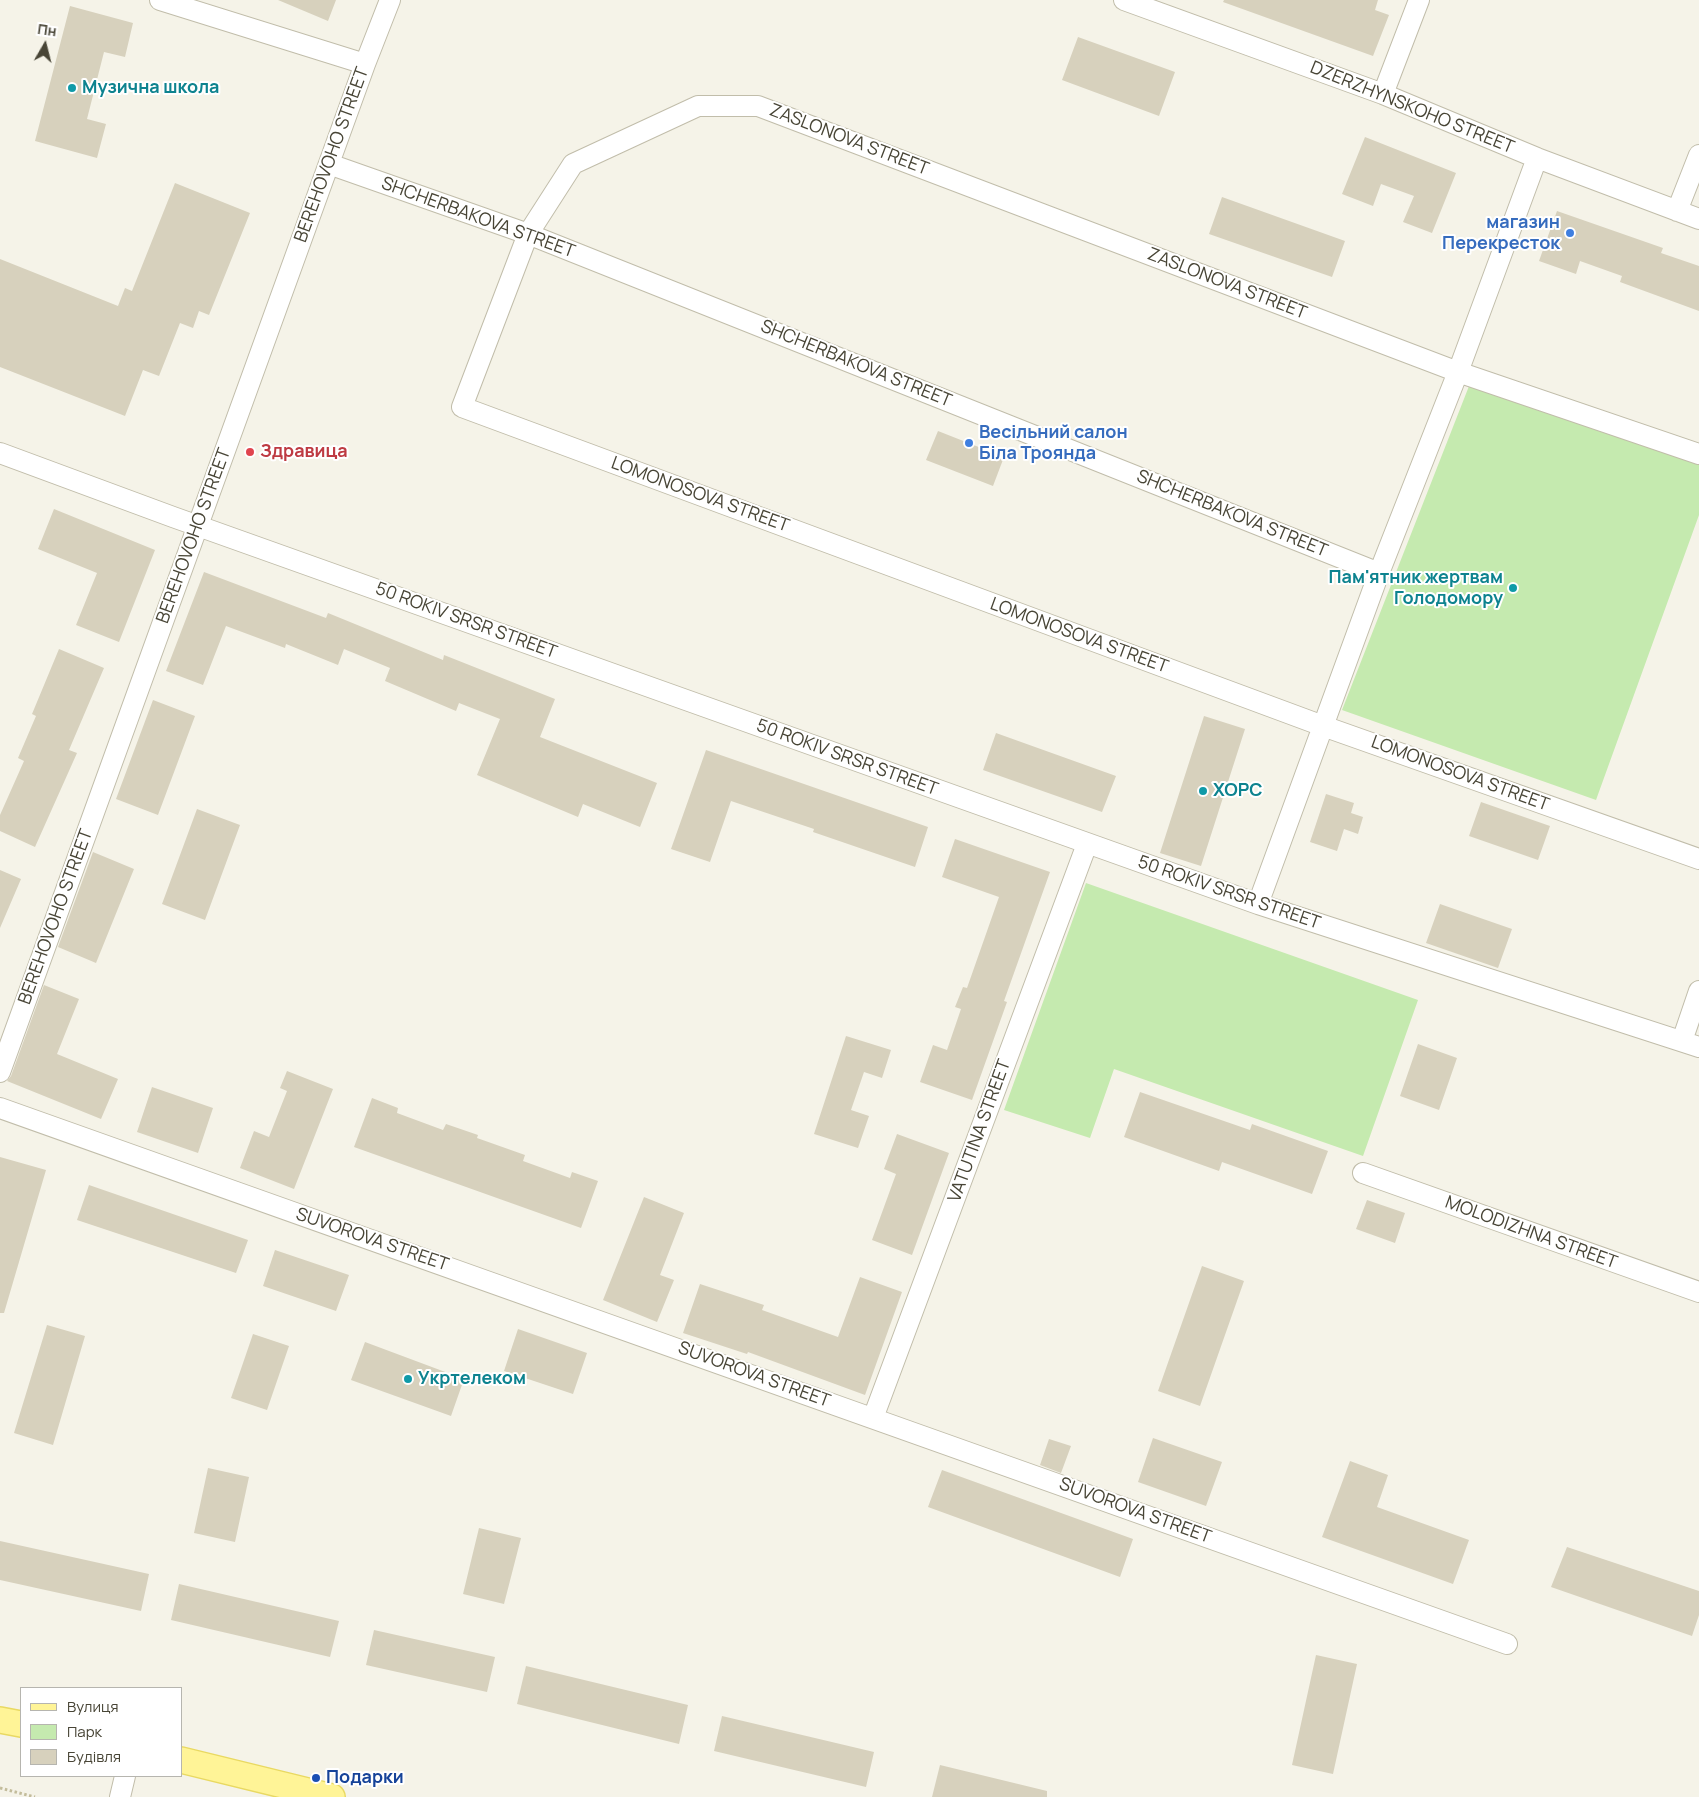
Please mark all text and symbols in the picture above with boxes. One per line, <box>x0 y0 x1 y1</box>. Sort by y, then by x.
text: Пн <box>36 19 58 40</box>
north arrow <box>20 20 70 70</box>
street label: DZERZHYNSKOHO STREET <box>1307 57 1517 159</box>
street label: BEREHOVOHO STREET <box>290 65 374 245</box>
place label: Музична школа <box>82 77 219 99</box>
marker: Музична школа <box>66 82 78 94</box>
street label: ZASLONOVA STREET <box>766 100 932 180</box>
street label: SHCHERBAKOVA STREET <box>378 173 578 263</box>
place label: магазин Перекресток <box>1442 212 1560 254</box>
marker: магазин Перекресток <box>1564 227 1576 239</box>
street label: ZASLONOVA STREET <box>1144 244 1310 324</box>
street label: SHCHERBAKOVA STREET <box>757 316 955 412</box>
place label: Весільний салон Біла Троянда <box>979 422 1128 464</box>
marker: Весільний салон Біла Троянда <box>963 437 975 449</box>
place label: Здравица <box>260 441 348 463</box>
street label: BEREHOVOHO STREET <box>152 446 236 626</box>
marker: Здравица <box>244 446 256 458</box>
street label: LOMONOSOVA STREET <box>608 453 792 537</box>
street label: SHCHERBAKOVA STREET <box>1133 466 1331 562</box>
place label: Пам'ятник жертвам Голодомору <box>1329 567 1503 610</box>
street label: 50 ROKIV SRSR STREET <box>372 578 560 664</box>
marker: Пам'ятник жертвам Голодомору <box>1507 582 1519 594</box>
street label: LOMONOSOVA STREET <box>987 594 1171 678</box>
street label: 50 ROKIV SRSR STREET <box>753 715 941 801</box>
street label: LOMONOSOVA STREET <box>1368 732 1552 816</box>
place label: ХОРС <box>1213 780 1263 802</box>
marker: ХОРС <box>1197 785 1209 797</box>
street label: BEREHOVOHO STREET <box>14 827 98 1007</box>
street label: 50 ROKIV SRSR STREET <box>1135 852 1323 934</box>
street label: VATUTINA STREET <box>944 1057 1016 1205</box>
street label: MOLODIZHNA STREET <box>1442 1192 1620 1274</box>
street label: SUVOROVA STREET <box>293 1204 451 1276</box>
street label: SUVOROVA STREET <box>675 1337 833 1413</box>
place label: Укртелеком <box>418 1368 526 1390</box>
marker: Укртелеком <box>402 1373 414 1385</box>
street label: SUVOROVA STREET <box>1056 1473 1214 1549</box>
legend <box>20 1687 182 1777</box>
text: Вулиця <box>67 1696 119 1717</box>
text: Парк <box>67 1721 102 1742</box>
text: Будівля <box>67 1746 121 1767</box>
place label: Подарки <box>326 1767 404 1789</box>
marker: Подарки <box>310 1772 322 1784</box>

